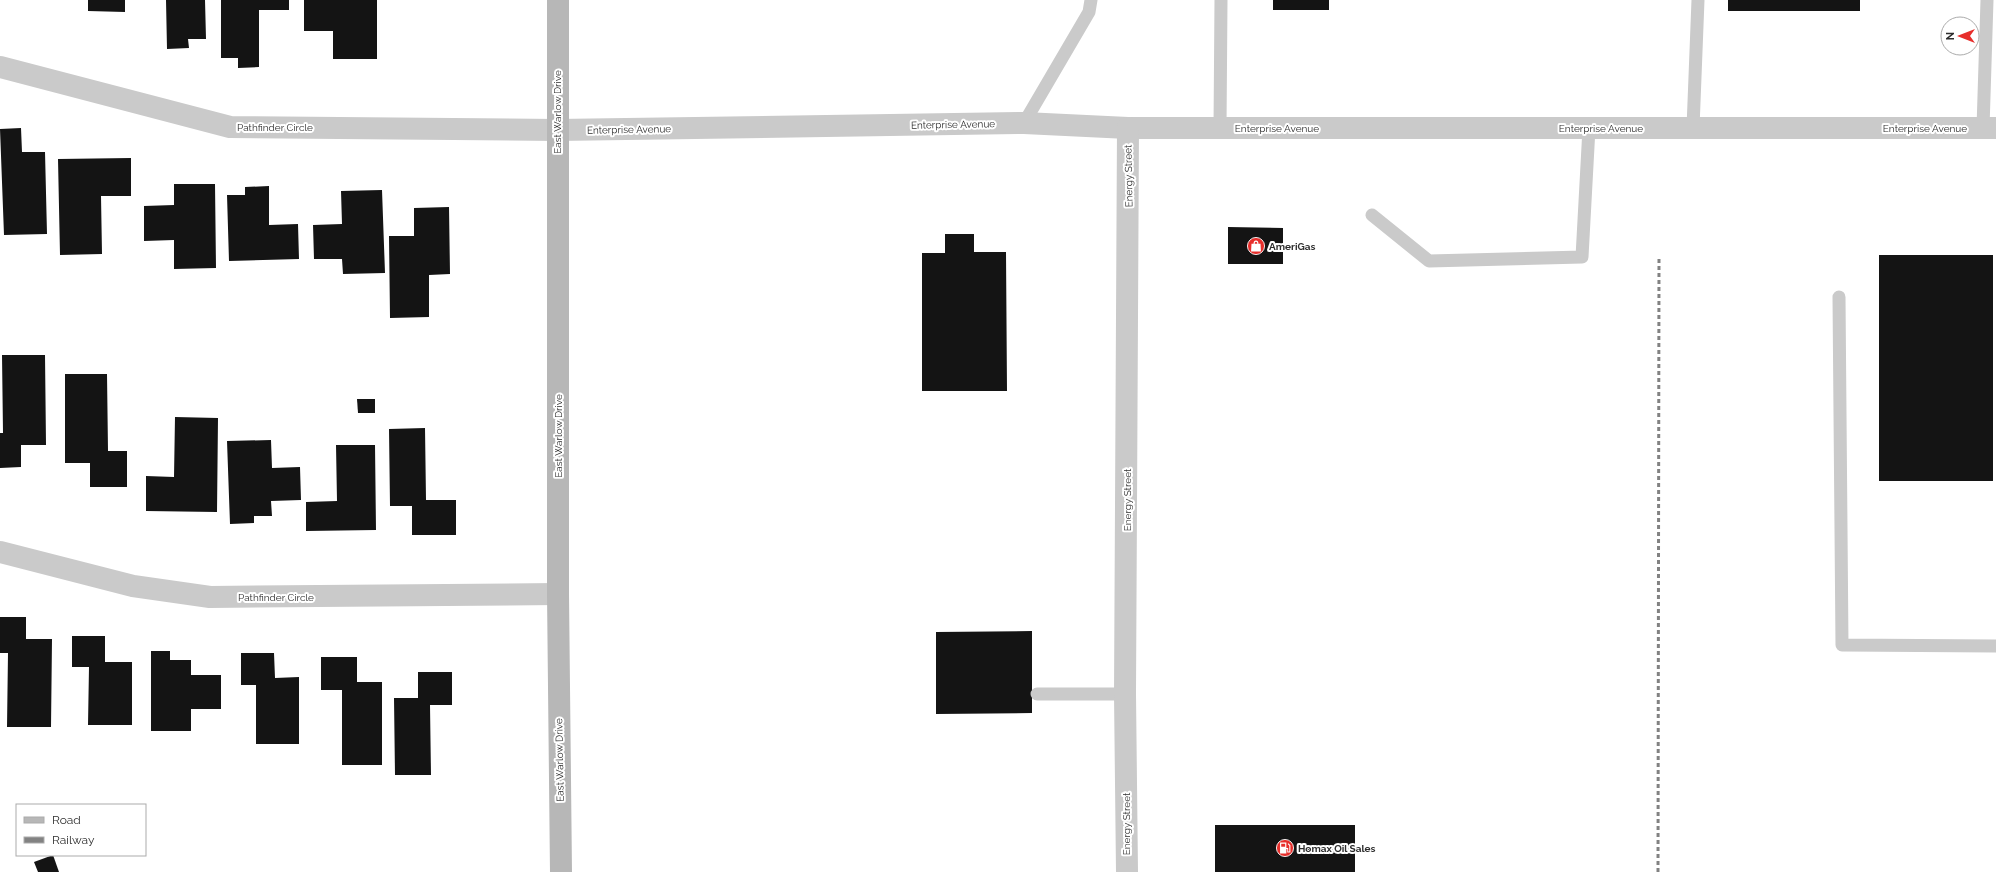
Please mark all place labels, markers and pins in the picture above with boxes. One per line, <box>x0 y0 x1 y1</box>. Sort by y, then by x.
shop icon: AmeriGas <box>1246 236 1266 256</box>
place label: AmeriGas <box>1269 241 1315 252</box>
fuel station icon: Homax Oil Sales <box>1275 838 1295 858</box>
place label: Homax Oil Sales <box>1298 843 1376 854</box>

